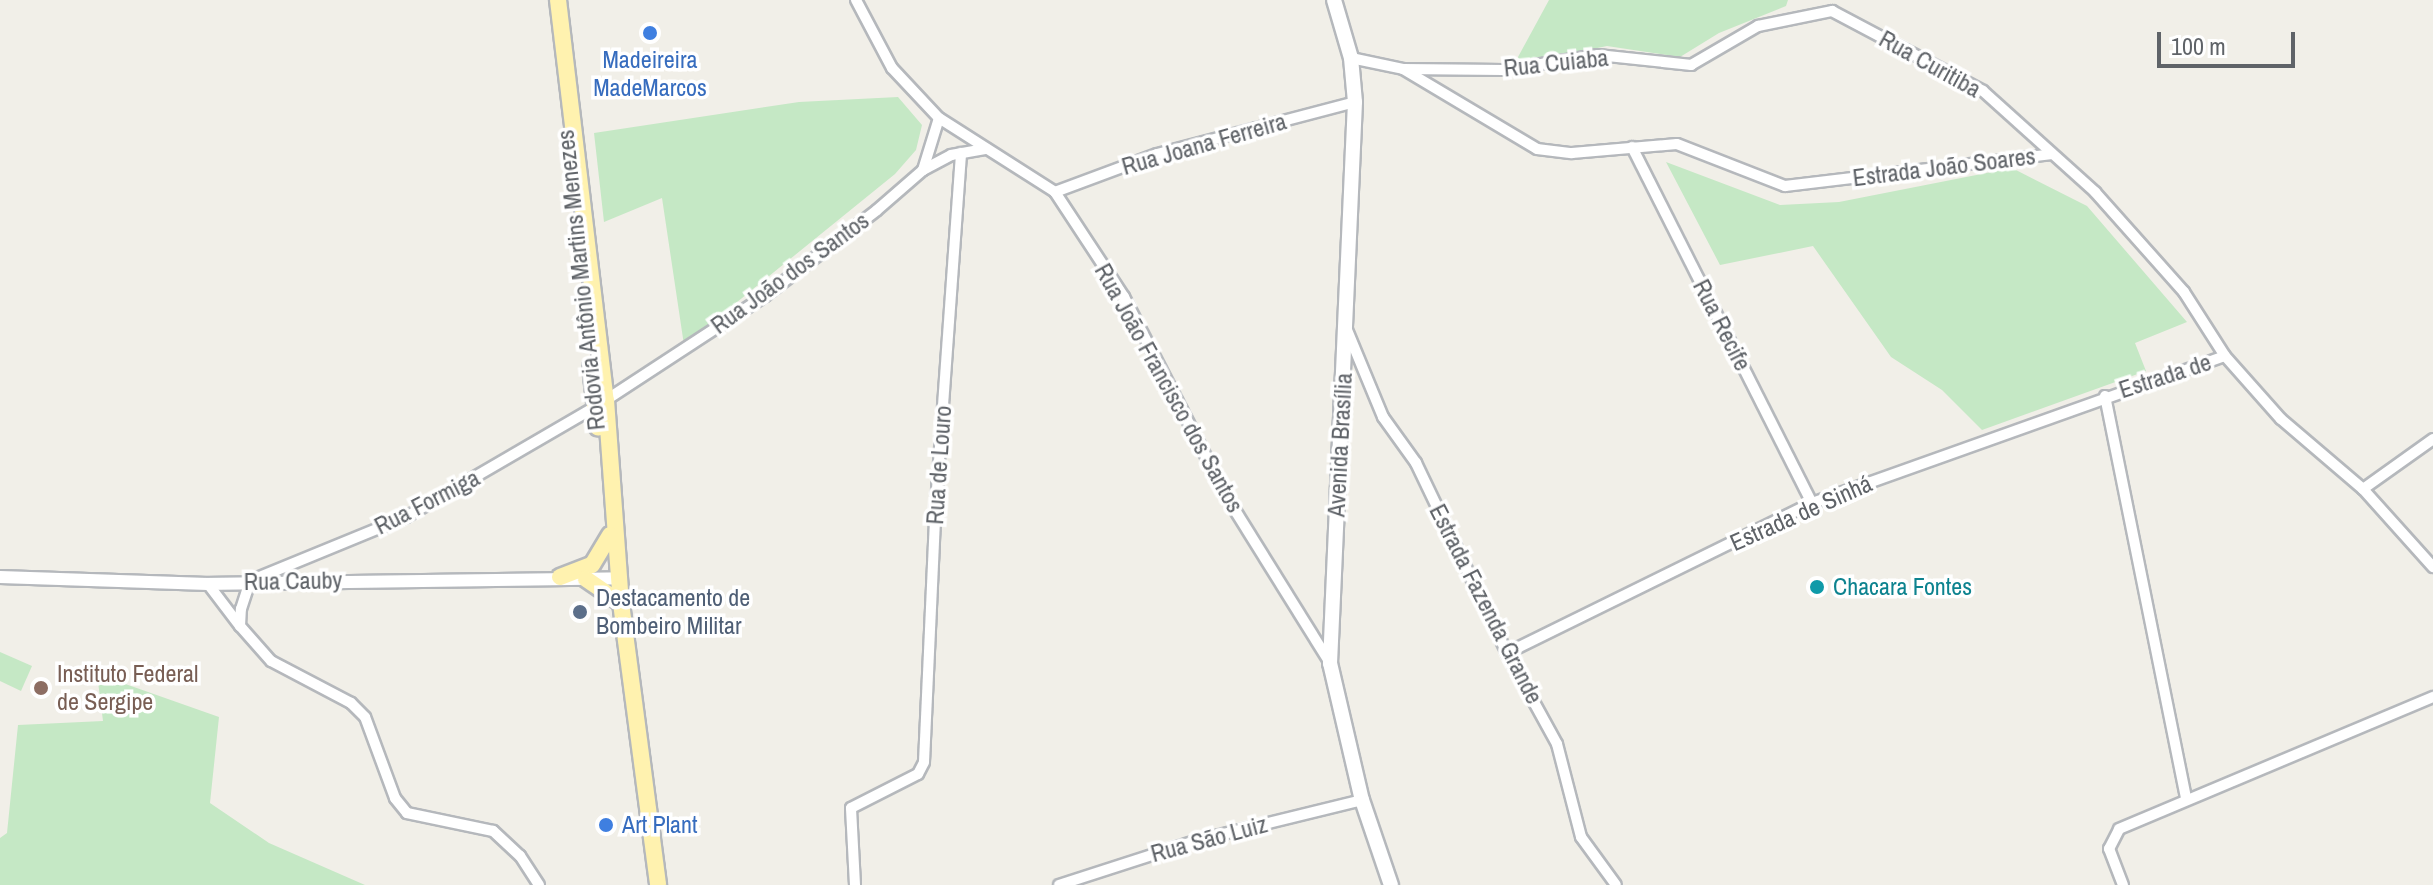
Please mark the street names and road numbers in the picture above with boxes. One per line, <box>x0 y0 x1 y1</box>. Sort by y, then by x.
street label: Rua Curitiba <box>1874 24 1986 104</box>
street label: Rua Cuiaba <box>1502 43 1610 83</box>
street label: Rua Joana Ferreira <box>1118 107 1290 181</box>
street label: Rodovia Antônio Martins Menezes <box>551 128 611 432</box>
street label: Estrada João Soares <box>1851 142 2037 192</box>
street label: Rua João dos Santos <box>705 206 875 340</box>
street label: Rua João Francisco dos Santos <box>1089 259 1249 517</box>
street label: Rua Recife <box>1687 275 1757 375</box>
street label: Estrada de <box>2115 348 2215 404</box>
street label: Avenida Brasília <box>1322 372 1358 518</box>
street label: Rua de Louro <box>920 405 958 525</box>
street label: Rua Formiga <box>370 463 484 541</box>
street label: Estrada de Sinhá <box>1726 469 1876 557</box>
street label: Estrada Fazenda Grande <box>1423 499 1549 709</box>
street label: Rua Cauby <box>244 566 342 596</box>
street label: Rua São Luiz <box>1148 810 1270 868</box>

